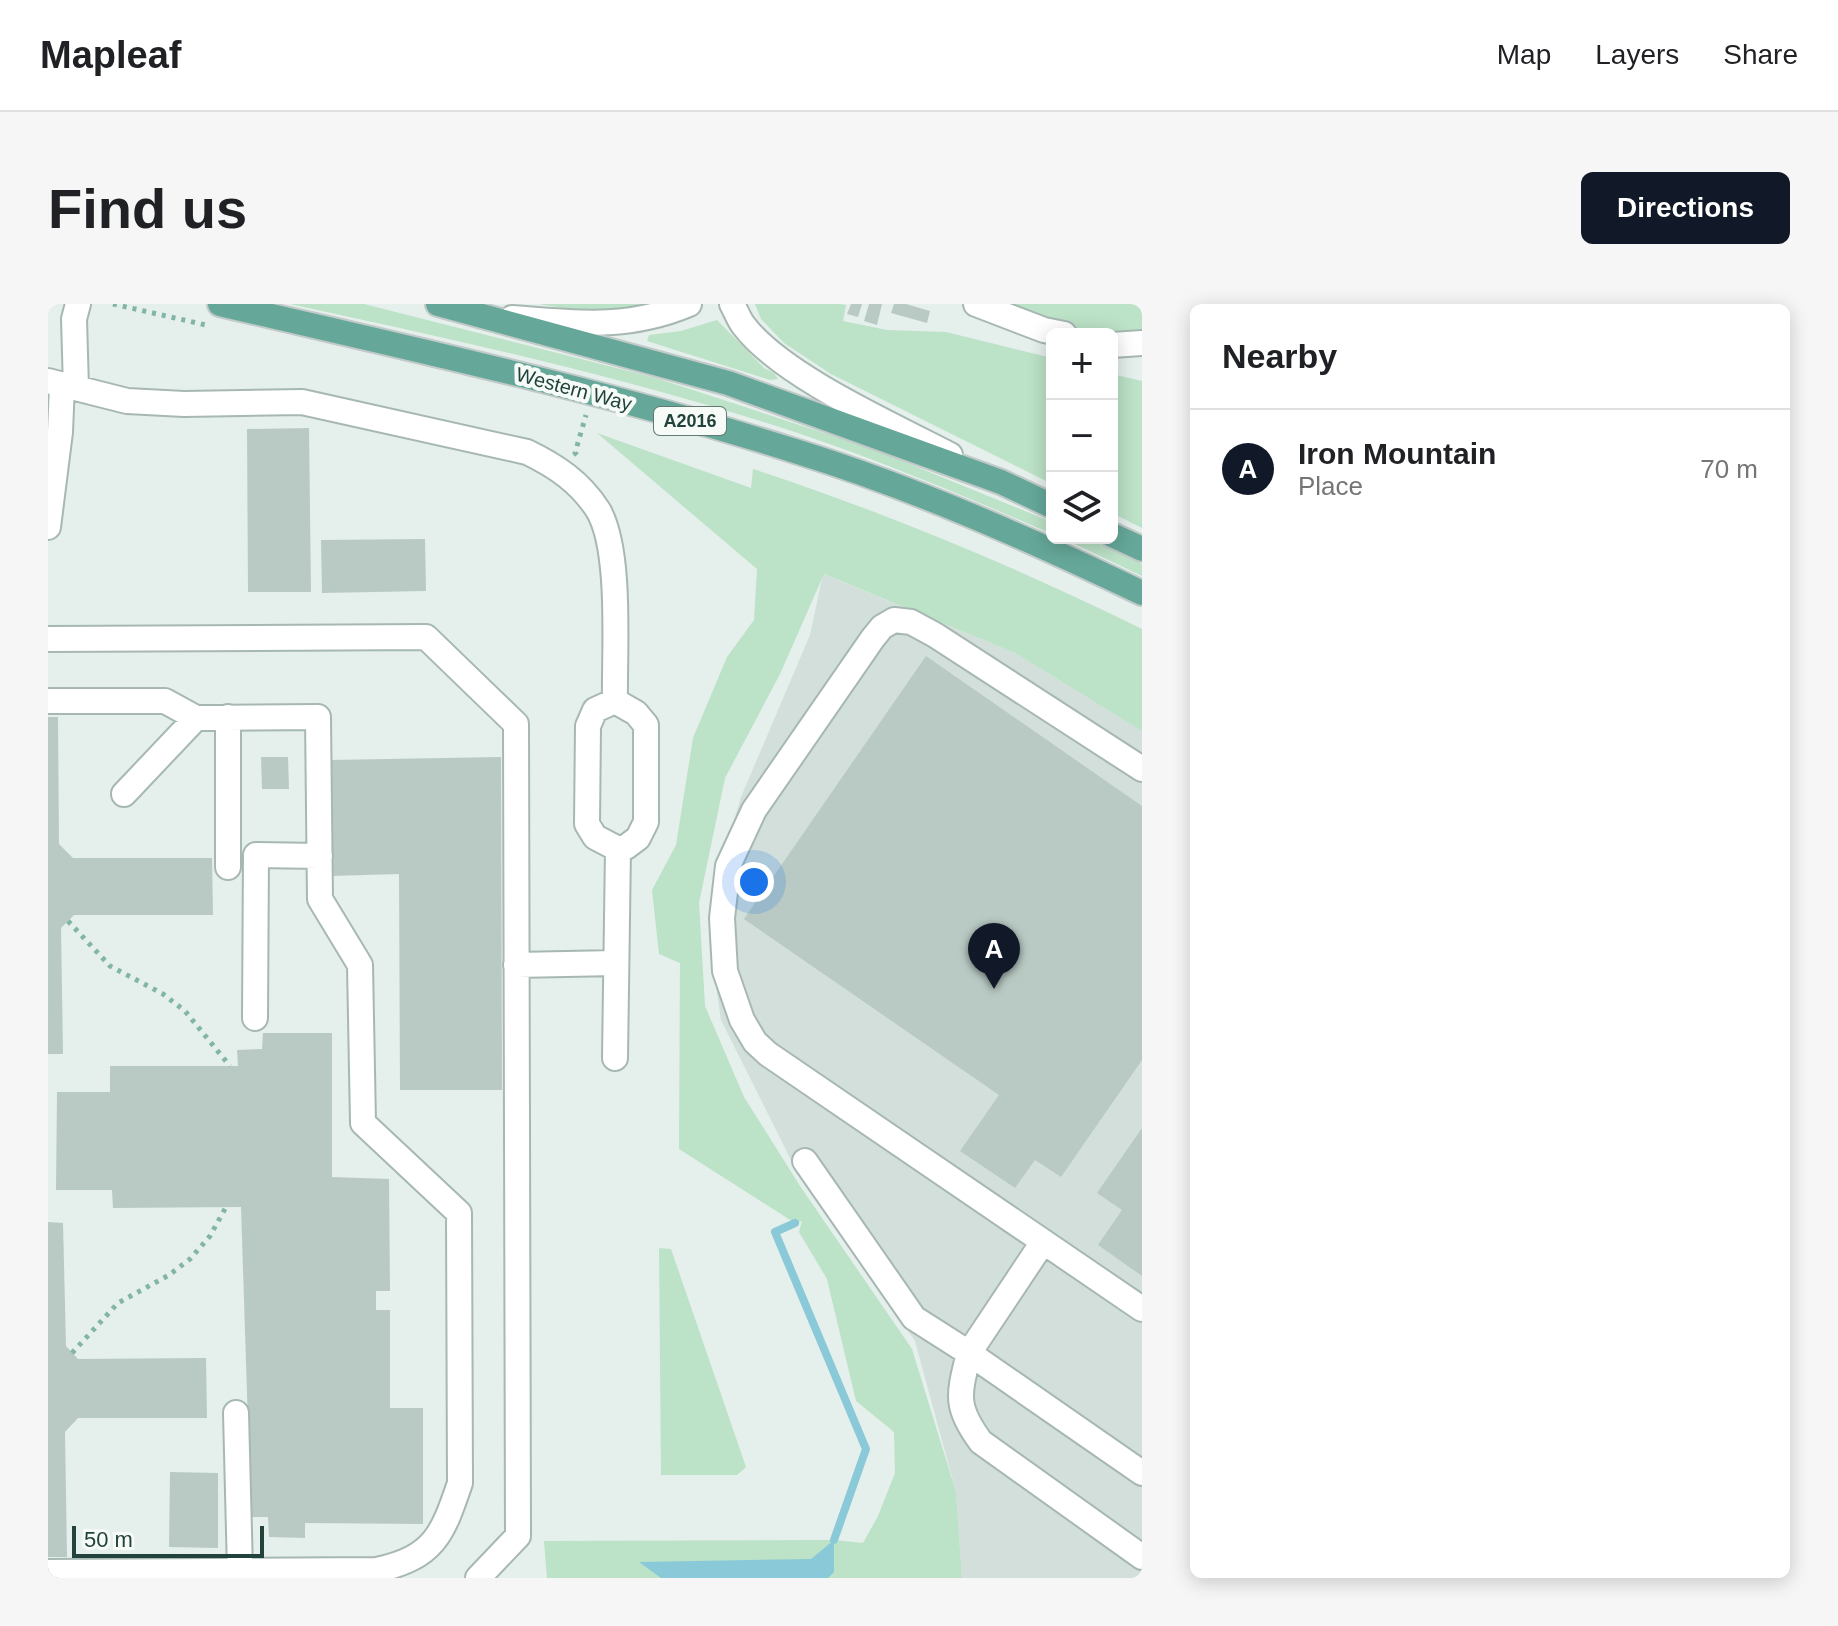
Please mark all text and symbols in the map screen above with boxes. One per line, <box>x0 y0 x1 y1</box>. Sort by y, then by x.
text: Mapleaf <box>40 34 181 76</box>
text: Map <box>1497 39 1551 70</box>
text: Layers <box>1595 39 1679 70</box>
text: Share <box>1723 39 1798 70</box>
button: Directions <box>1581 172 1790 244</box>
text: Find us <box>48 177 247 240</box>
map controls <box>1046 328 1118 544</box>
button: + <box>1046 328 1118 400</box>
text: Nearby <box>1222 337 1337 375</box>
street label: Western Way <box>514 363 634 415</box>
button: − <box>1046 400 1118 472</box>
road number: A2016 <box>654 407 726 435</box>
text: Iron Mountain <box>1298 437 1496 470</box>
text: A <box>1239 454 1257 484</box>
text: 70 m <box>1700 454 1758 484</box>
text: Place <box>1298 471 1363 501</box>
button: layers <box>1046 472 1118 544</box>
your location <box>734 862 774 902</box>
pin: A <box>968 923 1020 989</box>
scale bar <box>72 1522 264 1558</box>
text: 50 m <box>84 1527 133 1552</box>

